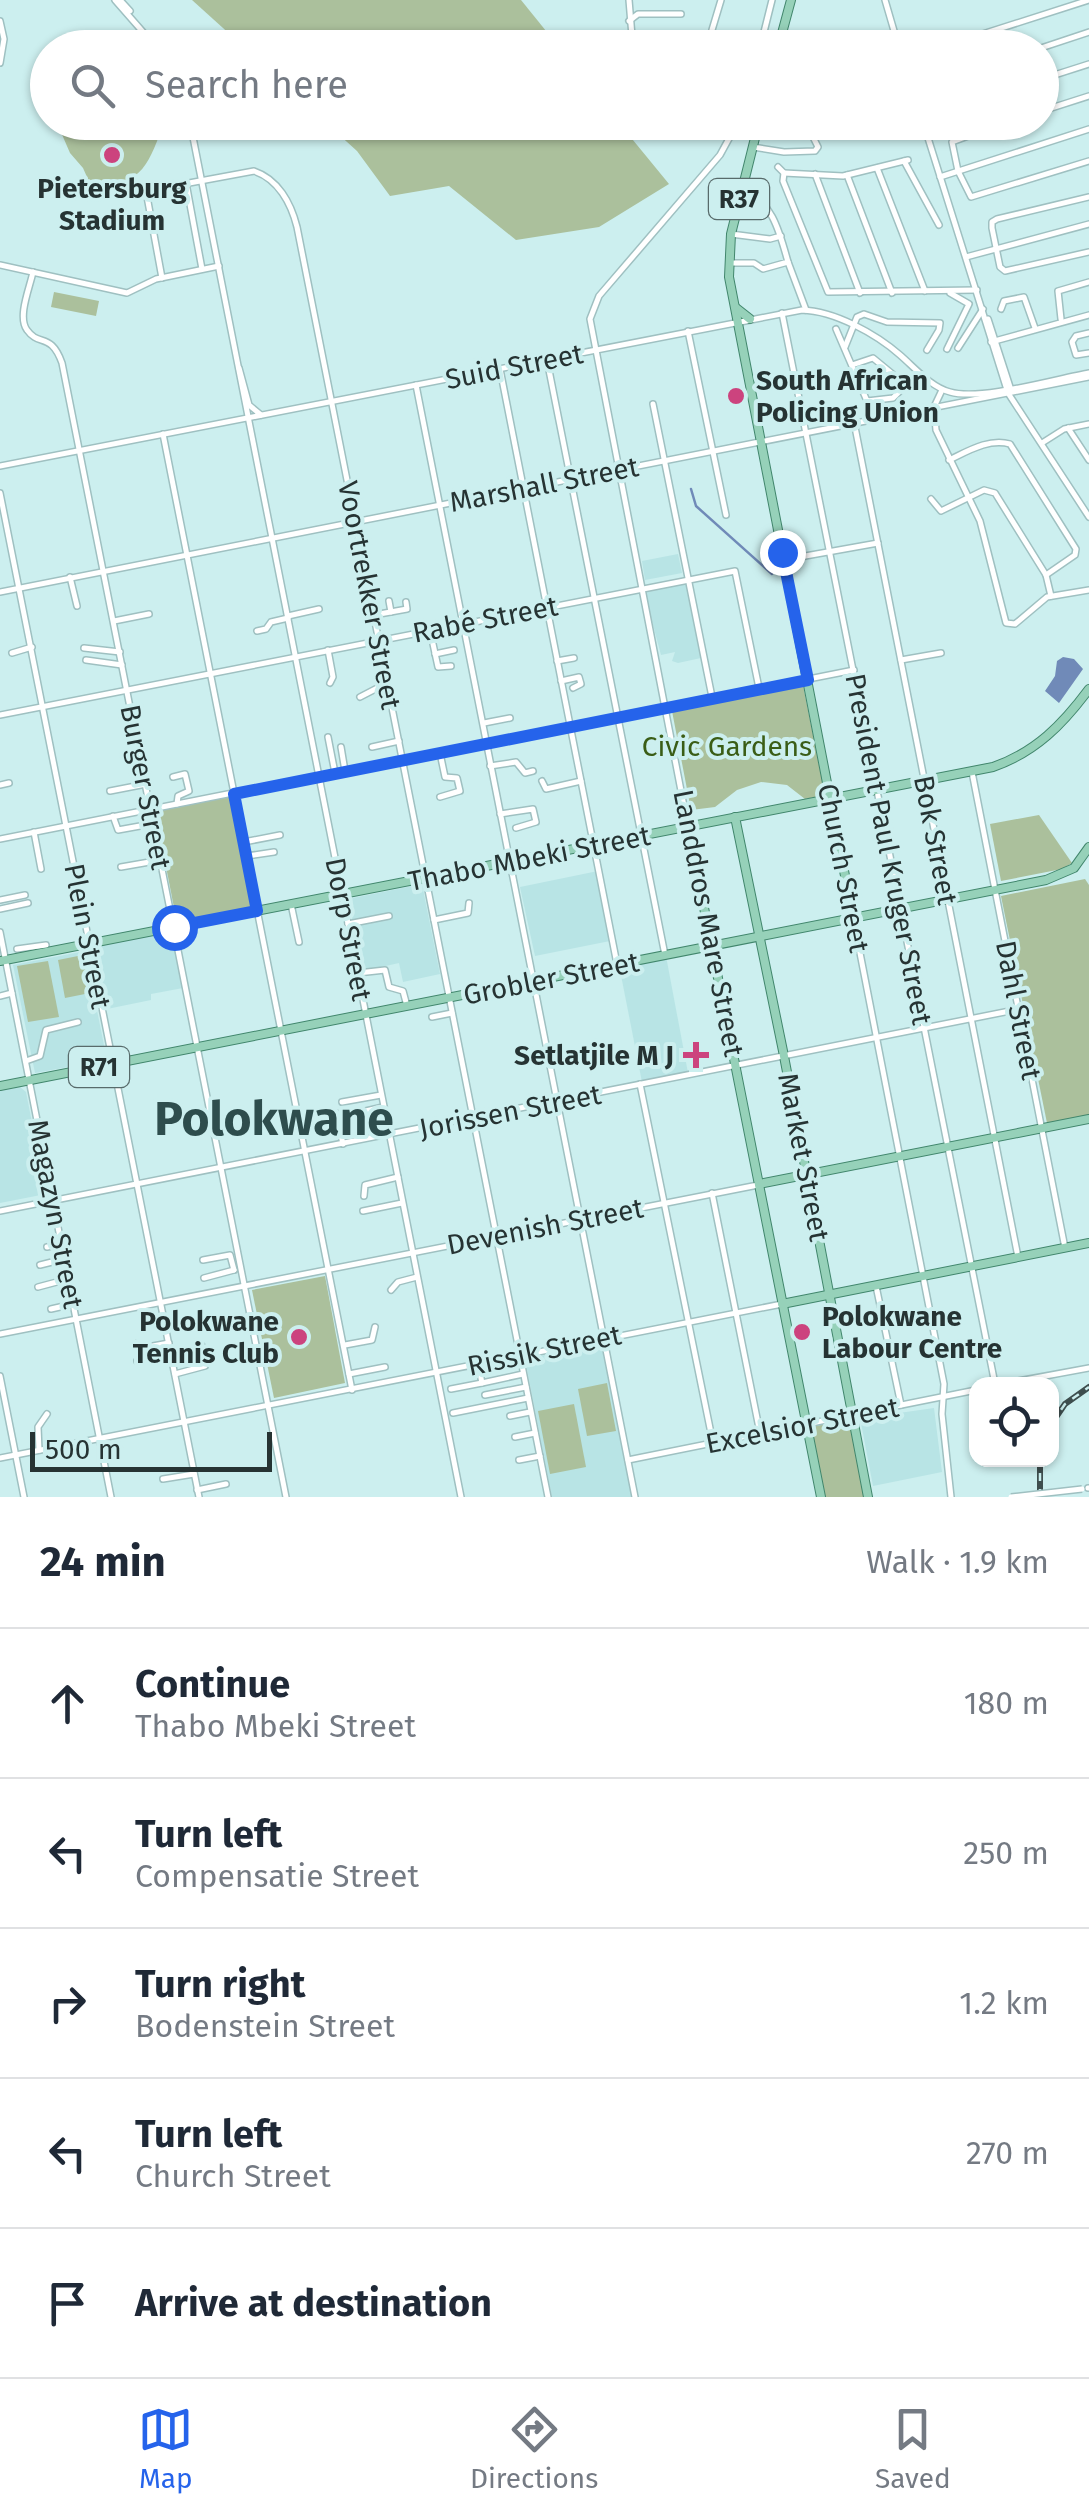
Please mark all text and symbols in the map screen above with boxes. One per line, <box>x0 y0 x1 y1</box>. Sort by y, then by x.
search box <box>30 30 1059 140</box>
icon: search <box>65 58 120 113</box>
text: Search here <box>145 62 348 108</box>
marker: Pietersburg Stadium <box>101 144 123 166</box>
place label: Pietersburg Stadium <box>37 172 187 237</box>
road number: R37 <box>709 179 769 219</box>
street label: Suid Street <box>442 337 587 396</box>
place label: South African Policing Union <box>756 364 939 429</box>
marker: South African Policing Union <box>725 385 747 407</box>
street label: Marshall Street <box>447 450 642 519</box>
street label: Voortrekker Street <box>331 478 408 713</box>
route end <box>760 530 806 576</box>
street label: Rabé Street <box>410 589 561 650</box>
street label: President Paul Kruger Street <box>838 671 939 1028</box>
street label: Burger Street <box>113 702 178 873</box>
park label: Civic Gardens <box>642 730 812 763</box>
street label: Bok Street <box>907 773 964 908</box>
street label: Church Street <box>811 781 876 956</box>
street label: Landdros Mare Street <box>666 787 751 1060</box>
street label: Thabo Mbeki Street <box>405 819 654 898</box>
street label: Dorp Street <box>318 855 379 1004</box>
street label: Plein Street <box>57 861 118 1012</box>
route start <box>152 905 198 951</box>
street label: Dahl Street <box>989 938 1048 1083</box>
street label: Grobler Street <box>461 945 643 1012</box>
place label: Setlatjile M J <box>514 1039 674 1072</box>
marker: Setlatjile M J <box>683 1042 709 1068</box>
road number: R71 <box>69 1047 129 1087</box>
street label: Market Street <box>771 1070 836 1245</box>
street label: Jorissen Street <box>416 1078 605 1145</box>
district label: Polokwane <box>154 1090 394 1148</box>
street label: Magazyn Street <box>21 1117 90 1312</box>
street label: Devenish Street <box>444 1191 647 1262</box>
place label: Polokwane Labour Centre <box>822 1300 1002 1365</box>
place label: Polokwane Tennis Club <box>133 1305 279 1370</box>
street label: Rissik Street <box>464 1318 625 1383</box>
marker: Polokwane Labour Centre <box>791 1321 813 1343</box>
marker: Polokwane Tennis Club <box>288 1326 310 1348</box>
map controls <box>969 1377 1059 1467</box>
button: locate <box>969 1377 1059 1467</box>
street label: Excelsior Street <box>703 1390 902 1460</box>
scale bar <box>30 1427 272 1472</box>
text: 500 m <box>45 1433 122 1466</box>
text: 24 min <box>40 1537 166 1587</box>
text: Walk · 1.9 km <box>866 1543 1049 1581</box>
text: Continue <box>135 1661 290 1707</box>
icon: ahead <box>40 1676 95 1731</box>
text: 180 m <box>964 1684 1049 1722</box>
text: Thabo Mbeki Street <box>135 1707 416 1745</box>
text: Turn left <box>135 1811 282 1857</box>
icon: left <box>40 1826 95 1881</box>
text: 250 m <box>963 1834 1049 1872</box>
text: Compensatie Street <box>135 1857 419 1895</box>
text: Turn right <box>135 1961 305 2007</box>
icon: right <box>40 1976 95 2031</box>
text: 1.2 km <box>959 1984 1049 2022</box>
text: Bodenstein Street <box>135 2007 395 2045</box>
text: Turn left <box>135 2111 282 2157</box>
icon: left <box>40 2126 95 2181</box>
text: 270 m <box>966 2134 1049 2172</box>
text: Church Street <box>135 2157 331 2195</box>
icon: arrive <box>40 2276 95 2331</box>
text: Arrive at destination <box>135 2280 492 2326</box>
tab: Map <box>138 2402 193 2495</box>
tab: Directions <box>470 2402 598 2495</box>
tab: Saved <box>875 2402 951 2495</box>

